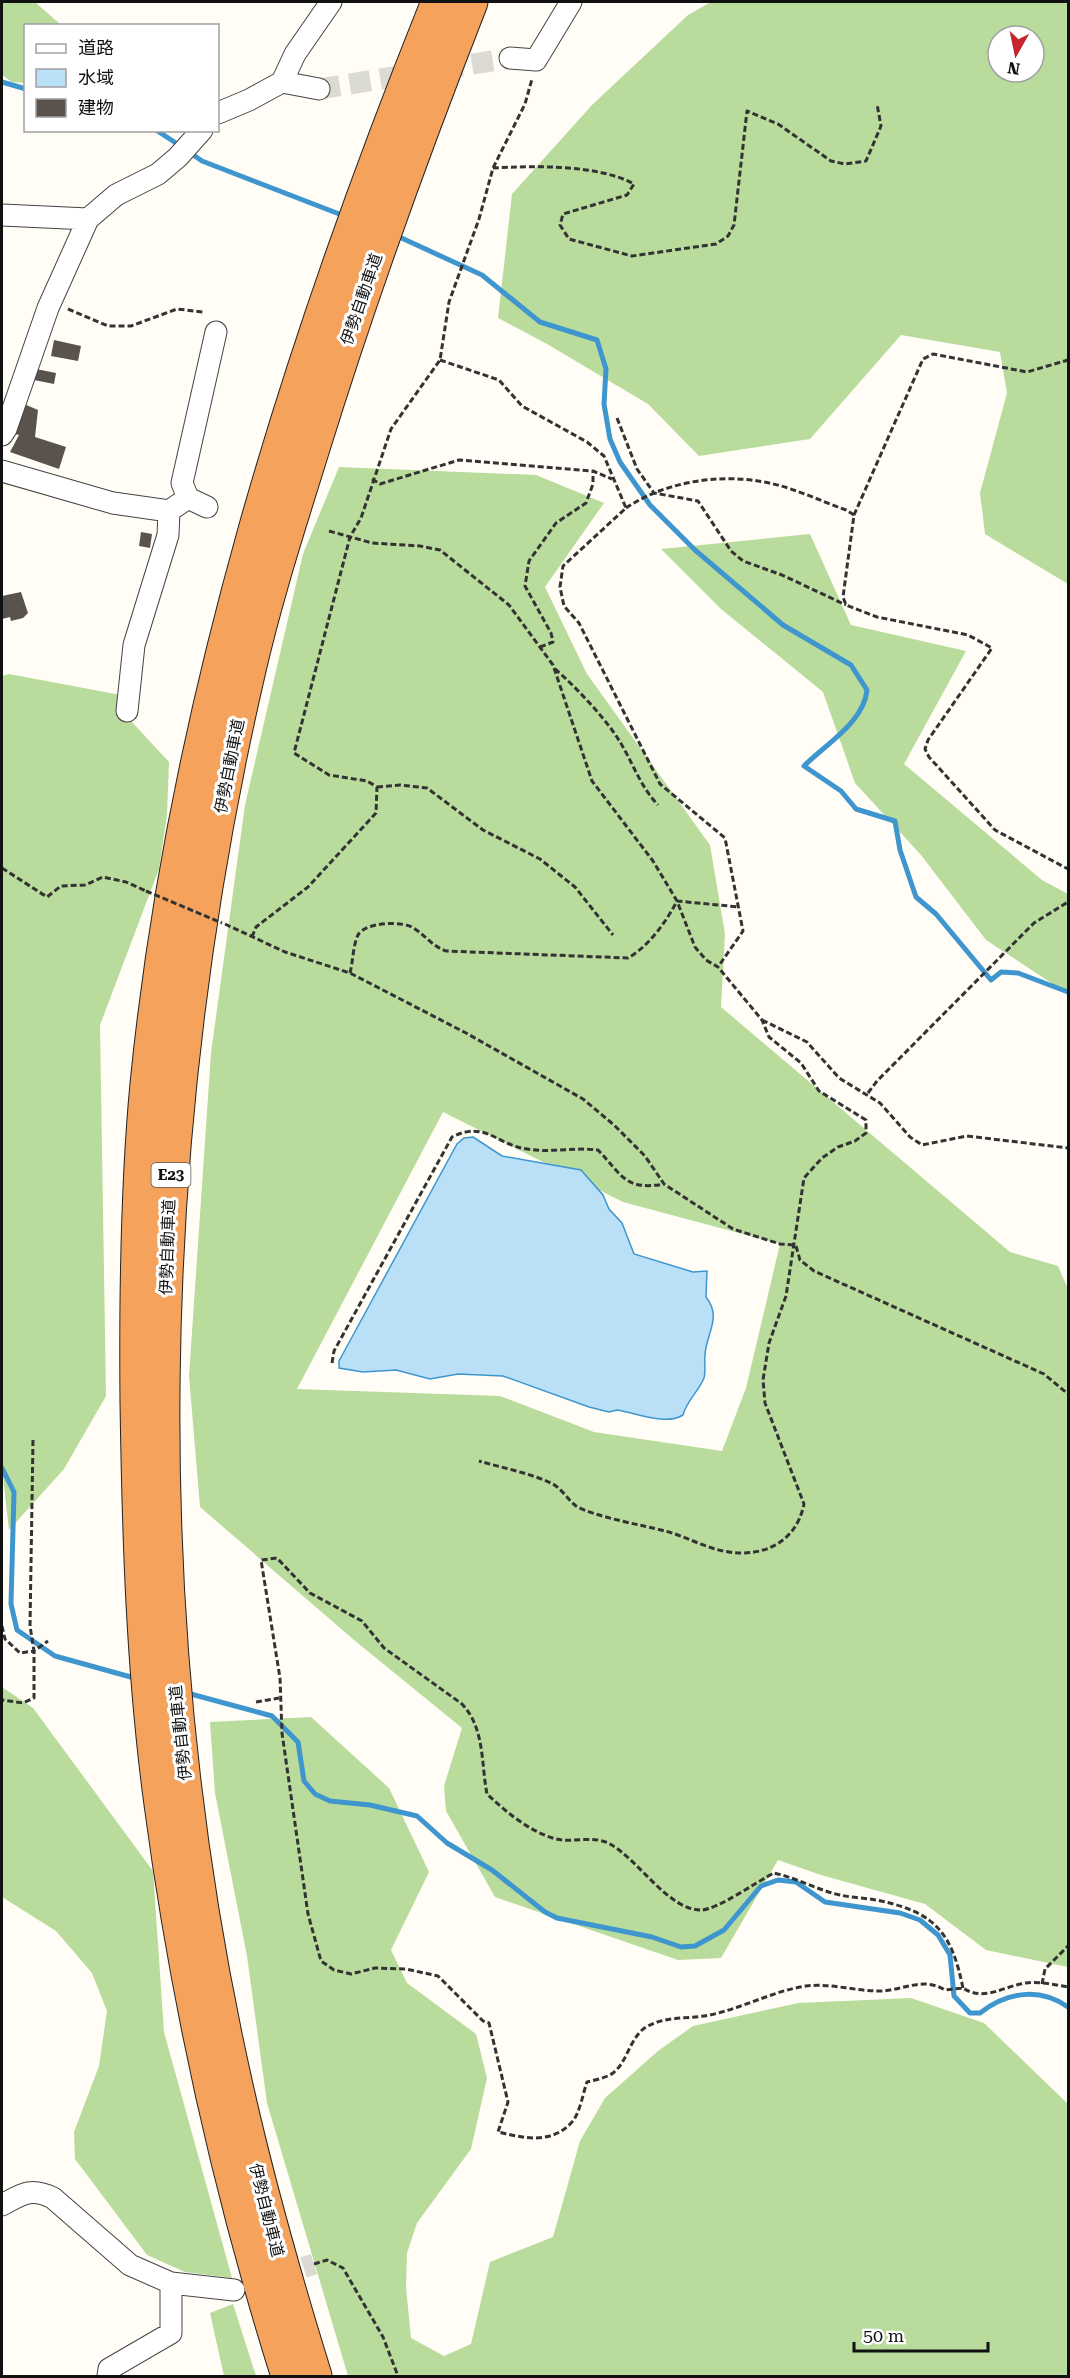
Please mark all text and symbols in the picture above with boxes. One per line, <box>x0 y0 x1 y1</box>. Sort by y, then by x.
legend <box>24 24 219 132</box>
north arrow <box>986 24 1046 84</box>
text: 道路 <box>78 37 114 58</box>
text: N <box>1006 58 1021 79</box>
text: 水域 <box>78 67 114 88</box>
text: 建物 <box>78 97 114 118</box>
street label: 伊勢自動車道 <box>337 251 386 348</box>
street label: 伊勢自動車道 <box>211 717 248 815</box>
road number: E23 <box>152 1163 190 1187</box>
street label: 伊勢自動車道 <box>156 1199 179 1295</box>
street label: 伊勢自動車道 <box>166 1684 195 1782</box>
street label: 伊勢自動車道 <box>246 2161 287 2259</box>
scale bar <box>854 2315 988 2353</box>
text: 50 m <box>863 2325 904 2346</box>

